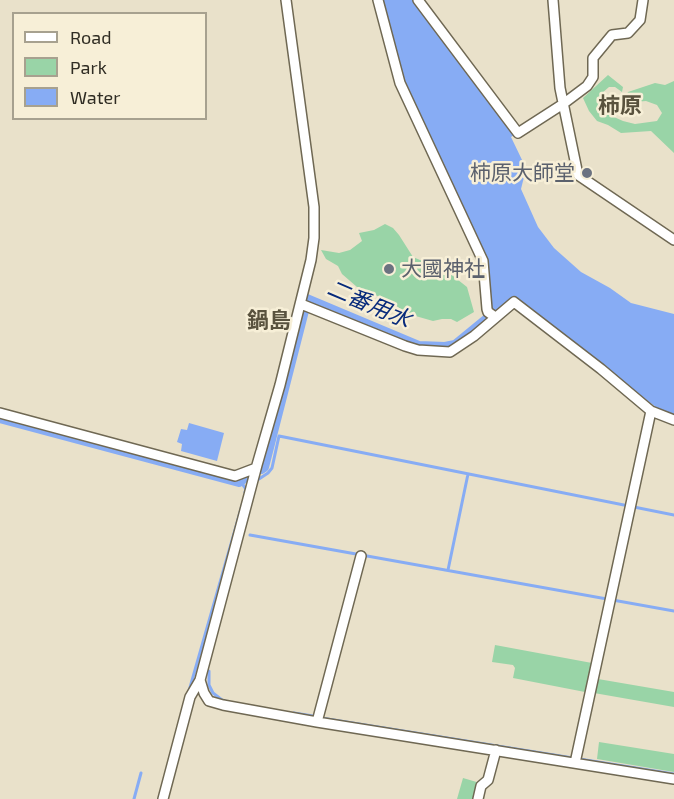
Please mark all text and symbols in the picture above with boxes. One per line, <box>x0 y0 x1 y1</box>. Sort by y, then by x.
legend <box>12 12 207 120</box>
text: Road <box>70 26 111 48</box>
text: Park <box>70 56 107 78</box>
text: Water <box>70 86 120 108</box>
district label: 柿原 <box>598 93 642 119</box>
place label: 柿原大師堂 <box>470 160 575 186</box>
marker: 柿原大師堂 <box>580 166 594 180</box>
place label: 大國神社 <box>401 256 485 282</box>
marker: 大國神社 <box>382 262 396 276</box>
water label: 二番用水 <box>323 275 415 333</box>
district label: 鍋島 <box>247 308 291 334</box>

